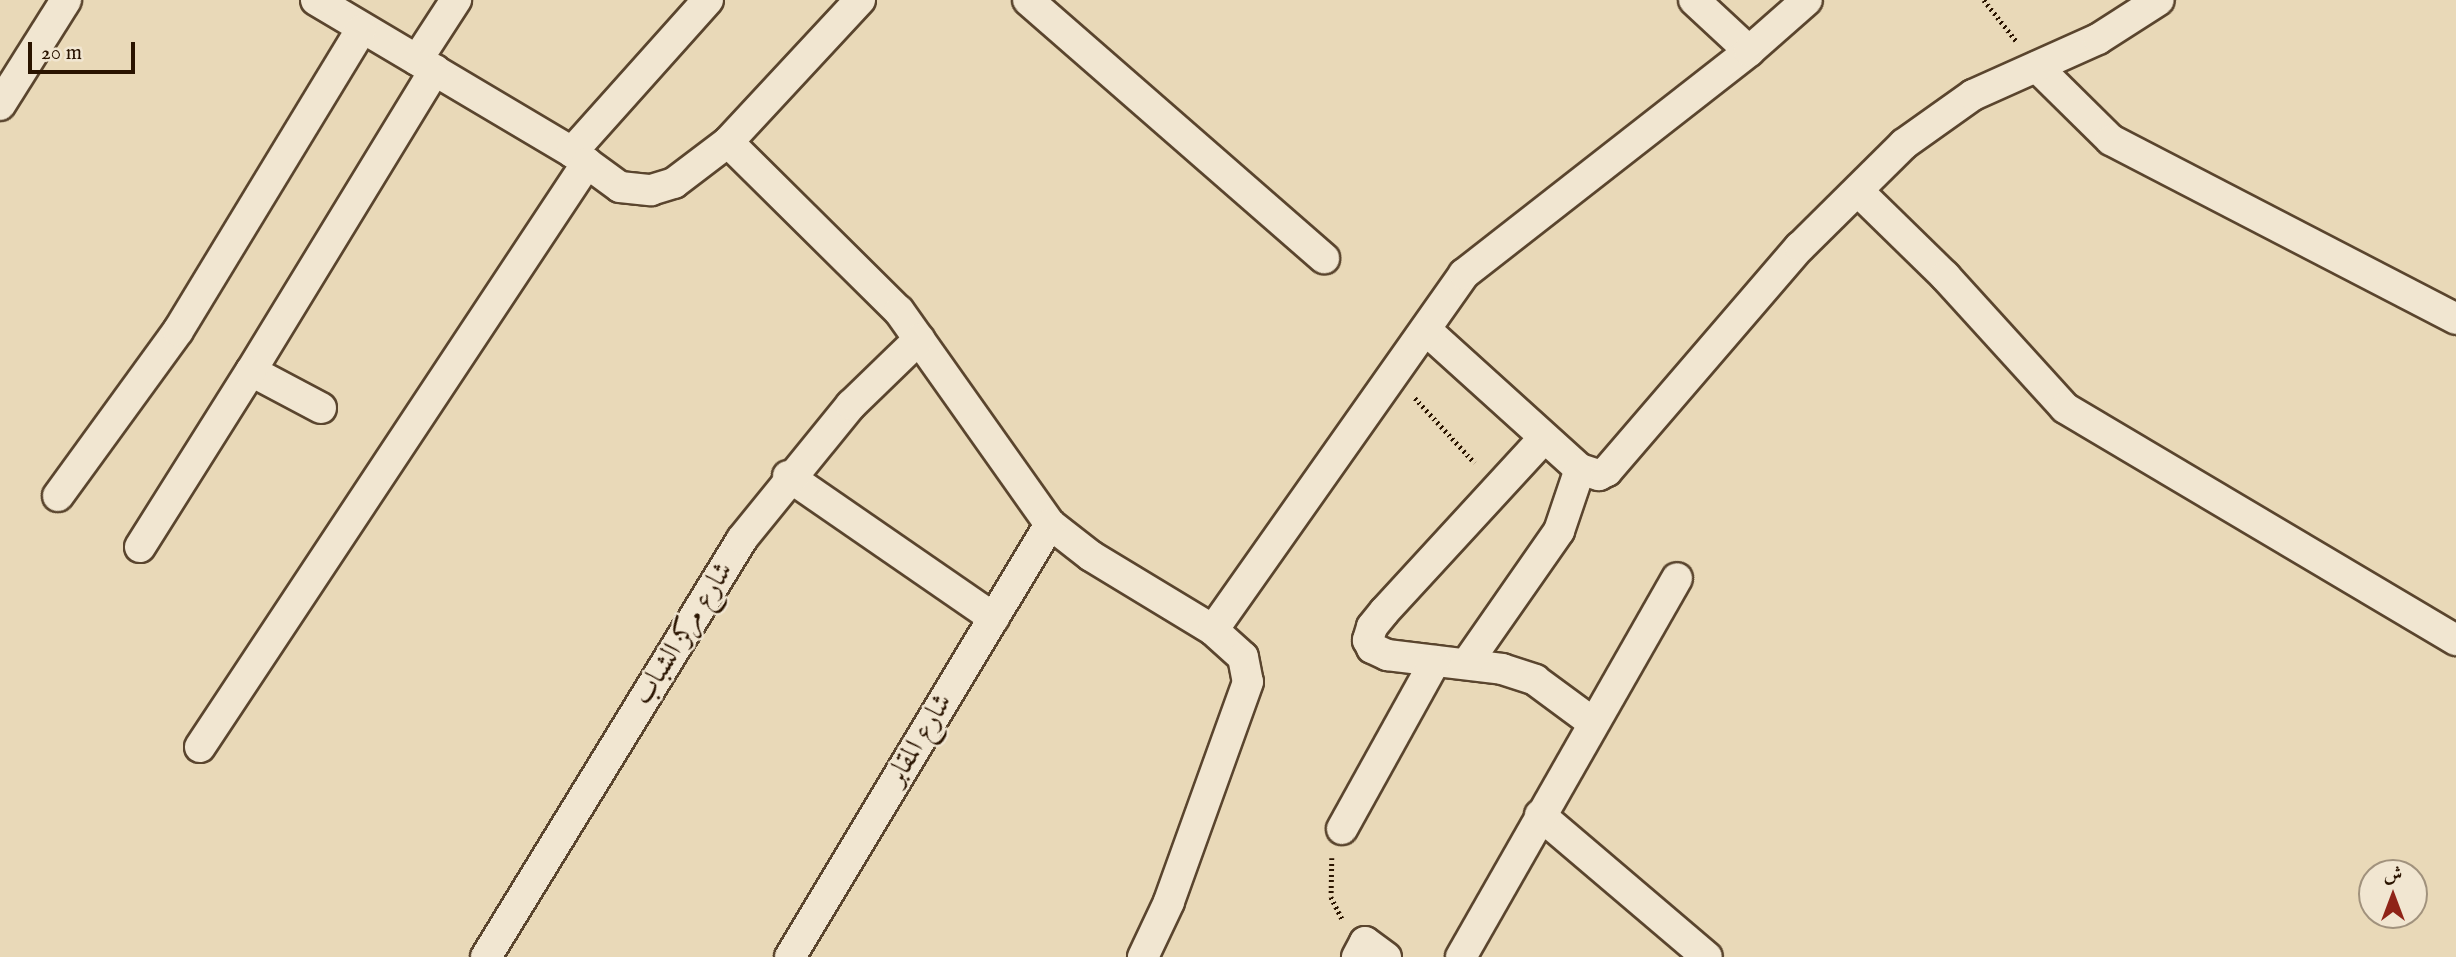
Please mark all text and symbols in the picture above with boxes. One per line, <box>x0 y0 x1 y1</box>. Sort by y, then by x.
scale bar <box>32 28 138 72</box>
text: 20 m <box>41 40 82 67</box>
street label: شارع مركز الشباب <box>627 556 741 712</box>
street label: شارع المقابر <box>880 688 960 792</box>
north arrow <box>2358 859 2428 929</box>
text: ش <box>2384 863 2402 887</box>

